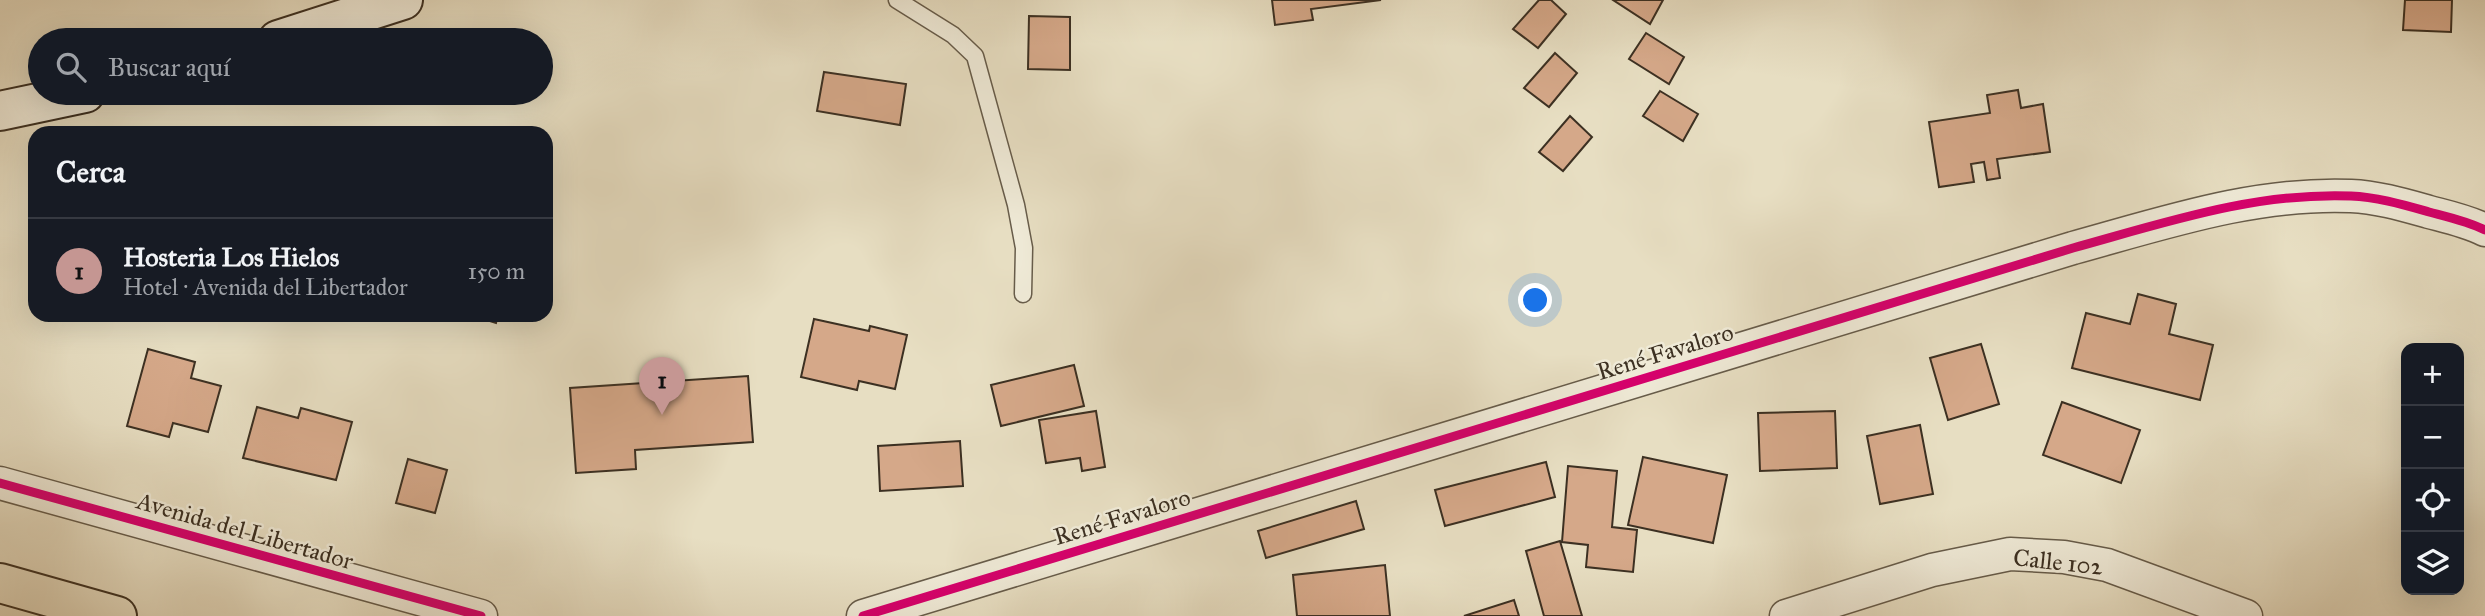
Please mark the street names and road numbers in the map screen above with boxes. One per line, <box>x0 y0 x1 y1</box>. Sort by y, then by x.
street label: René Favaloro <box>1593 317 1737 387</box>
street label: René Favaloro <box>1050 482 1194 552</box>
street label: Avenida del Libertador <box>132 485 357 576</box>
street label: Calle 102 <box>2012 542 2104 582</box>

